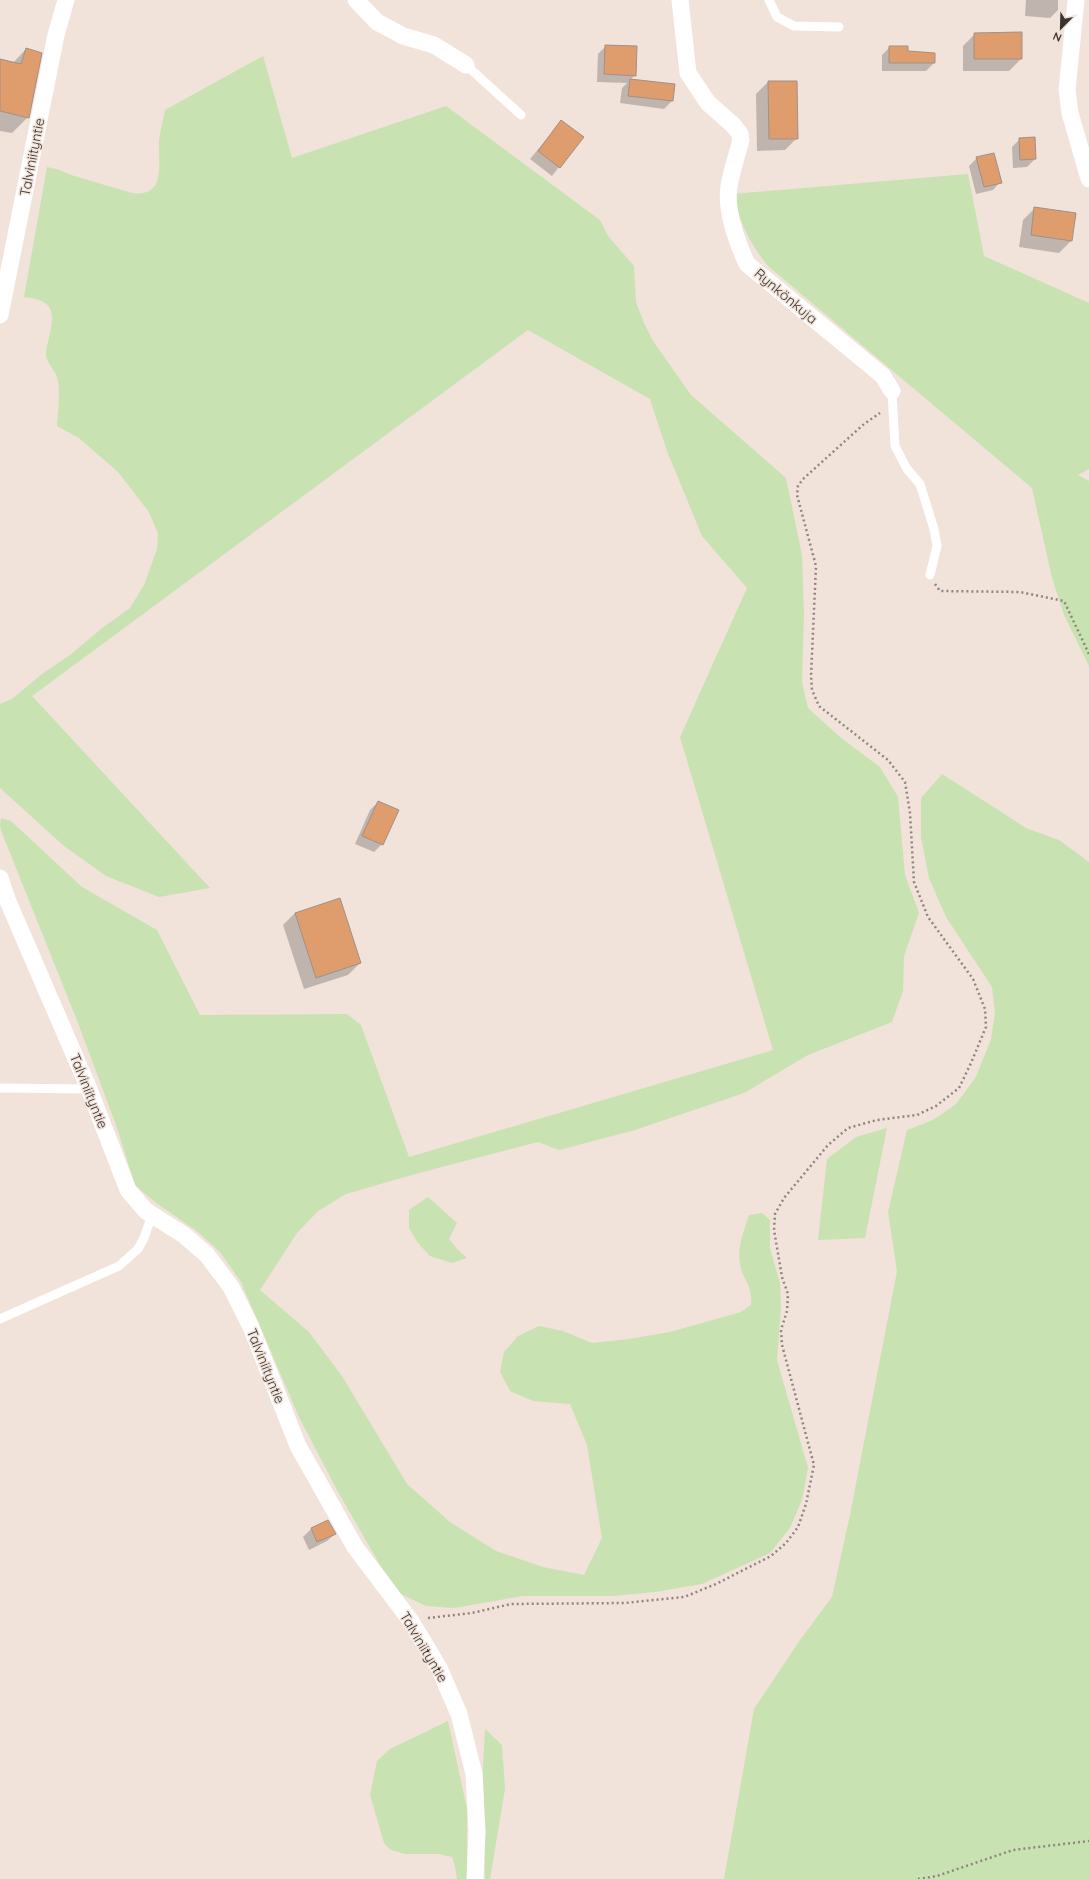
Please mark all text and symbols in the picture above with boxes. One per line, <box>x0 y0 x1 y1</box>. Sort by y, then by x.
north arrow <box>1041 8 1081 48</box>
text: N <box>1051 29 1064 45</box>
street label: Talviniityntie <box>16 116 48 198</box>
street label: Rynkönkuja <box>751 264 821 328</box>
street label: Talviniityntie <box>66 1051 112 1131</box>
street label: Talviniityntie <box>243 1326 289 1406</box>
street label: Talviniityntie <box>396 1608 452 1686</box>

